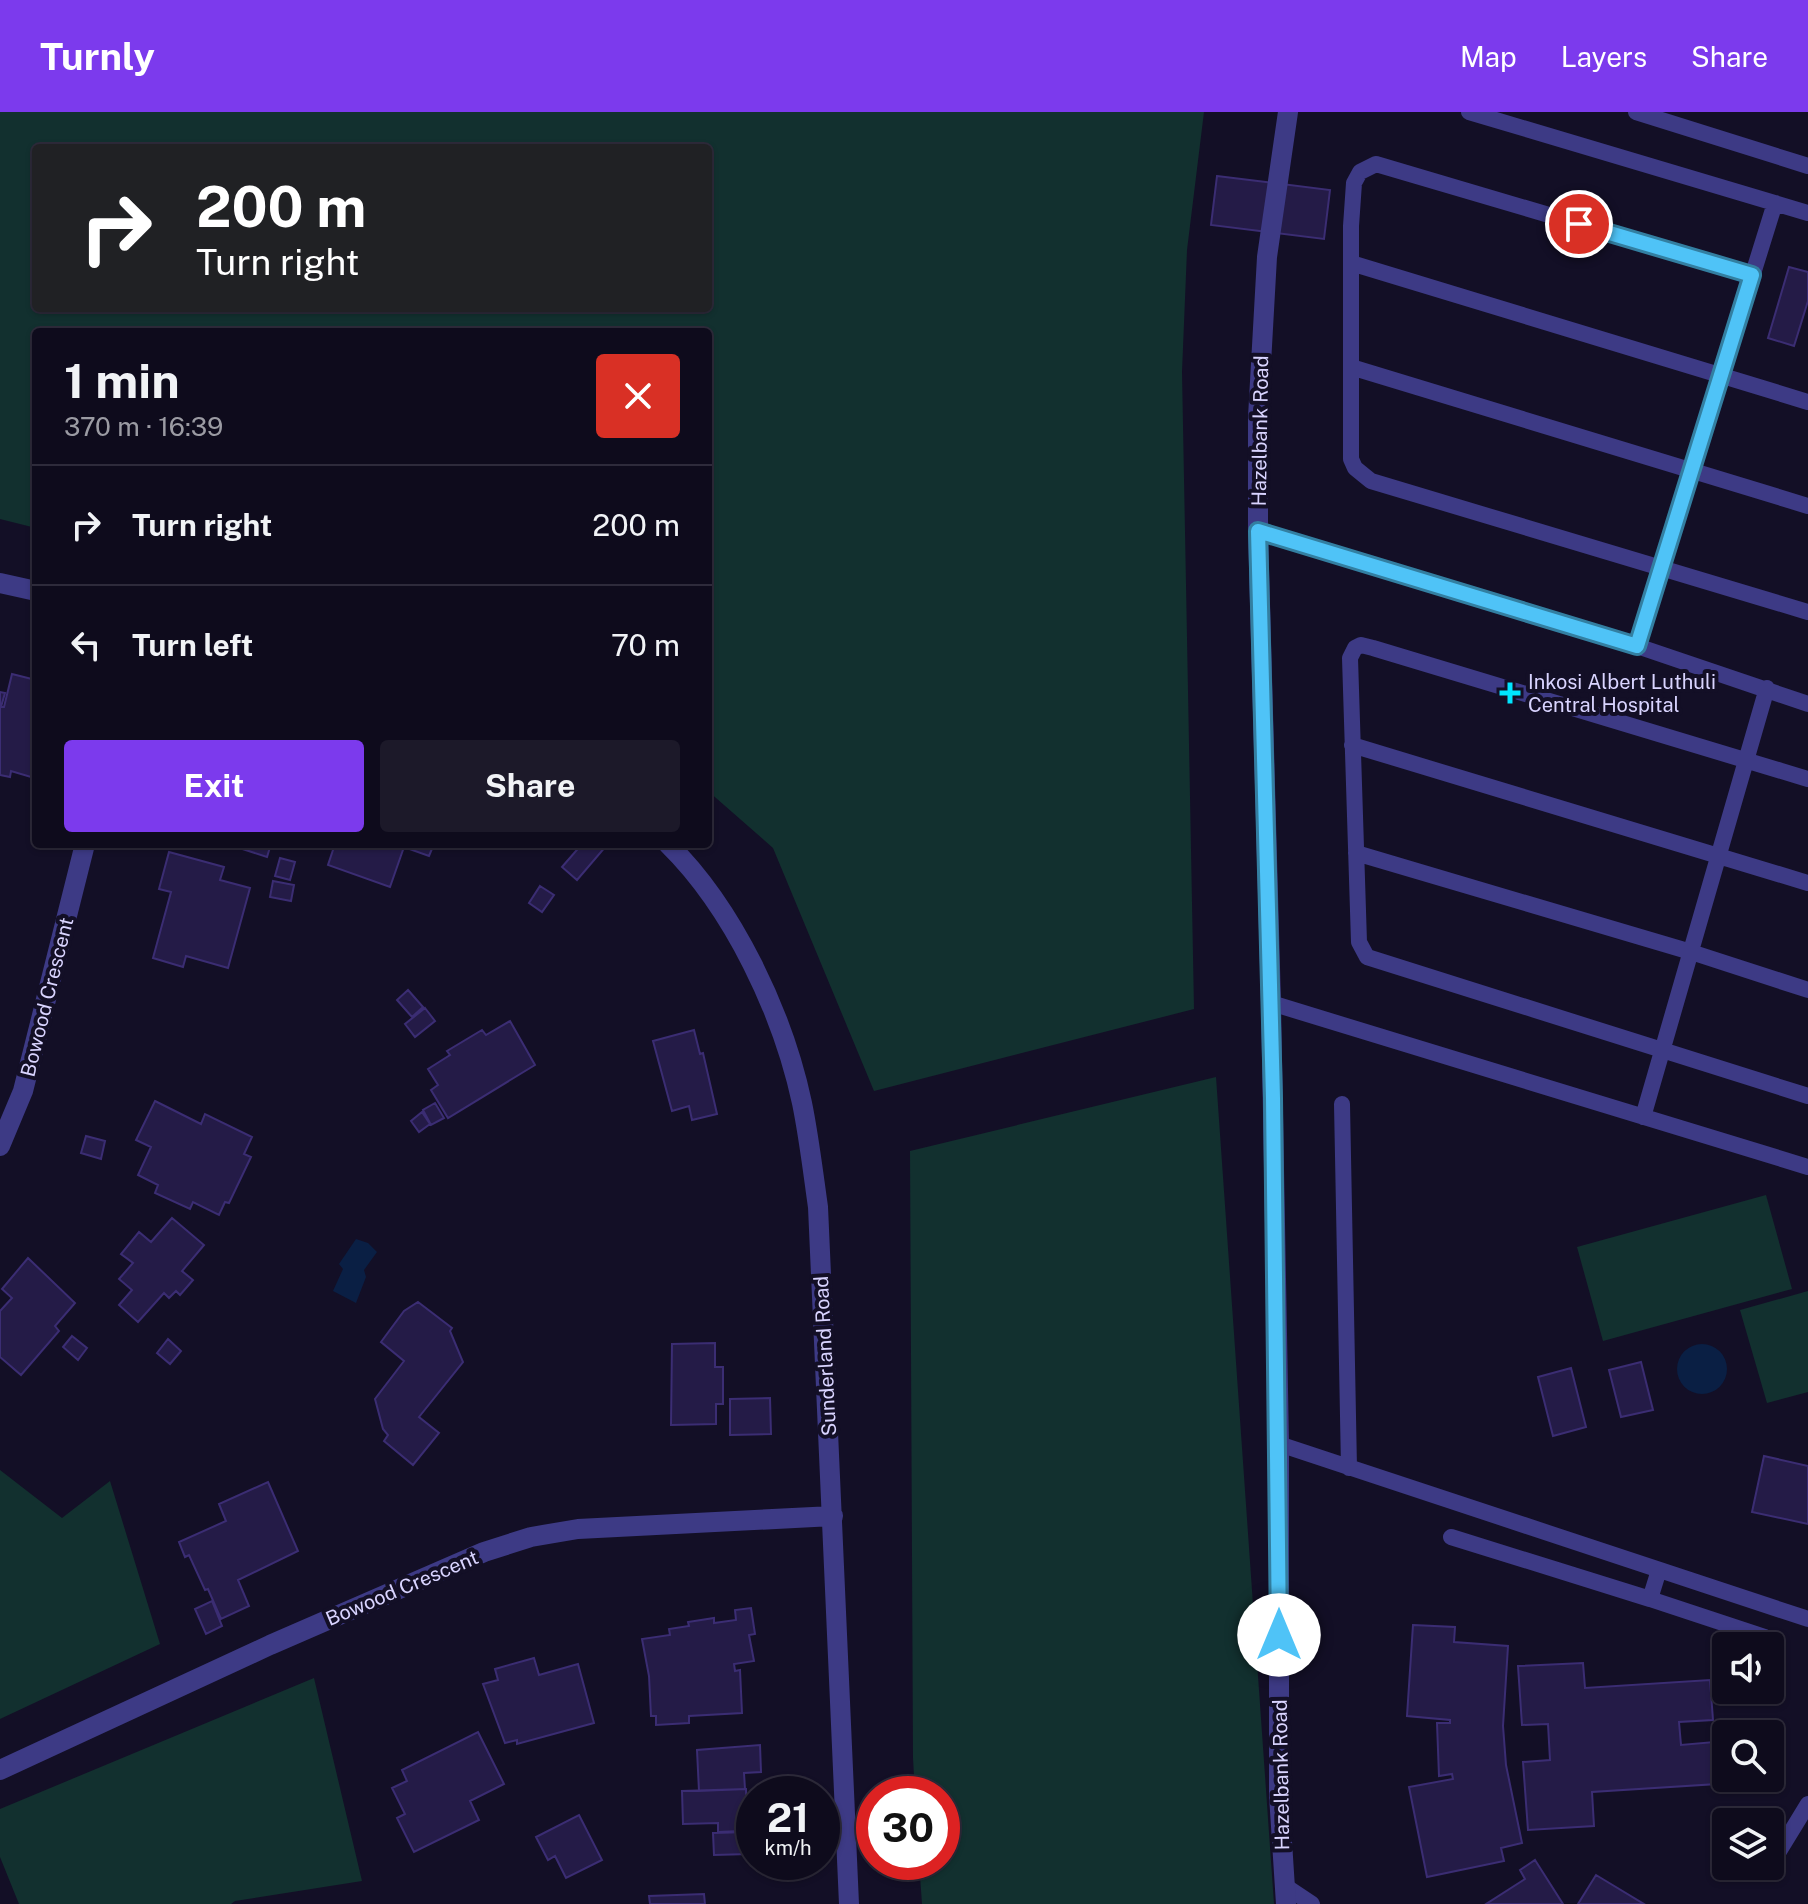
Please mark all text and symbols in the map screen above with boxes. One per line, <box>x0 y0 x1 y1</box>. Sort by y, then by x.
text: Turnly <box>40 34 155 79</box>
text: Map <box>1460 40 1517 73</box>
text: Layers <box>1561 40 1647 73</box>
text: Share <box>1691 40 1768 73</box>
text: 200 m <box>196 174 366 240</box>
icon: right <box>64 176 168 280</box>
pin <box>1545 190 1613 258</box>
icon: arrive <box>1557 202 1601 246</box>
text: Turn right <box>196 241 359 283</box>
text: 1 min <box>64 352 180 409</box>
button: close <box>596 354 680 438</box>
street label: Hazelbank Road <box>1247 355 1273 507</box>
text: 370 m · 16:39 <box>64 411 223 442</box>
icon: right <box>64 503 108 547</box>
text: Turn right <box>132 507 272 543</box>
text: 200 m <box>592 507 680 543</box>
icon: left <box>64 623 108 667</box>
text: Turn left <box>132 627 253 663</box>
text: 70 m <box>611 627 680 663</box>
place label: Inkosi Albert Luthuli Central Hospital <box>1528 670 1716 717</box>
marker: Inkosi Albert Luthuli Central Hospital <box>1499 682 1521 704</box>
button: Exit <box>64 740 364 832</box>
button: Share <box>380 740 680 832</box>
street label: Bowood Crescent <box>16 915 78 1079</box>
street label: Sunderland Road <box>809 1275 841 1437</box>
street label: Bowood Crescent <box>322 1545 482 1631</box>
position arrow <box>1237 1593 1321 1677</box>
map controls <box>1712 1632 1784 1880</box>
button: sound <box>1712 1632 1784 1704</box>
street label: Hazelbank Road <box>1268 1699 1294 1851</box>
button: search <box>1712 1720 1784 1792</box>
speed limit sign: 30 <box>856 1776 960 1880</box>
text: 21 <box>767 1794 809 1841</box>
button: layers <box>1712 1808 1784 1880</box>
text: km/h <box>764 1836 812 1860</box>

